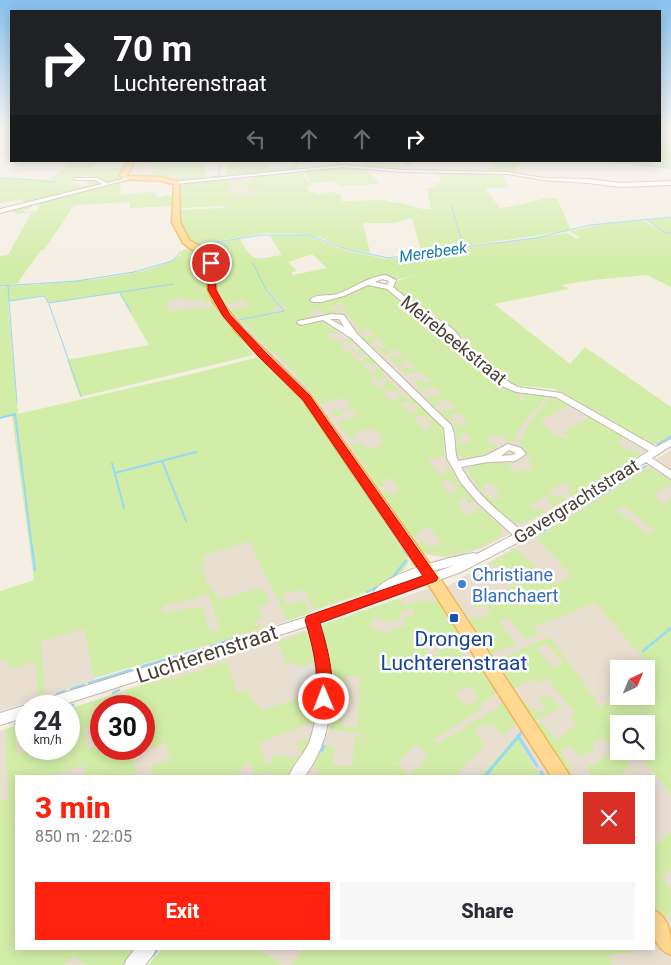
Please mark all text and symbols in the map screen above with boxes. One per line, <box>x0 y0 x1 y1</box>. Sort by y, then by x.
text: 70 m <box>113 29 192 70</box>
icon: right <box>30 30 95 95</box>
text: Luchterenstraat <box>113 71 267 96</box>
icon: left <box>242 125 270 153</box>
icon: ahead <box>295 125 323 153</box>
icon: ahead <box>348 125 376 153</box>
icon: right <box>401 125 429 153</box>
water label: Merebeek <box>398 238 469 266</box>
pin <box>190 242 232 284</box>
icon: arrive <box>197 249 225 277</box>
street label: Meirebeekstraat <box>397 291 511 389</box>
street label: Gavergrachtstraat <box>510 454 642 548</box>
place label: Christiane Blanchaert <box>472 564 559 606</box>
marker: Christiane Blanchaert <box>456 578 468 590</box>
marker: Drongen Luchterenstraat <box>448 612 460 624</box>
street label: Luchterenstraat <box>133 620 281 688</box>
place label: Drongen Luchterenstraat <box>381 627 528 675</box>
north arrow <box>610 660 655 705</box>
map controls <box>610 660 655 760</box>
position arrow <box>297 672 349 724</box>
speed limit sign: 30 <box>90 695 155 760</box>
text: 24 <box>33 707 62 736</box>
button: search <box>610 715 655 760</box>
text: km/h <box>33 733 62 747</box>
text: 3 min <box>35 790 111 825</box>
button: close <box>583 792 635 844</box>
text: 850 m · 22:05 <box>35 827 132 846</box>
button: Exit <box>35 882 330 940</box>
button: Share <box>340 882 635 940</box>

